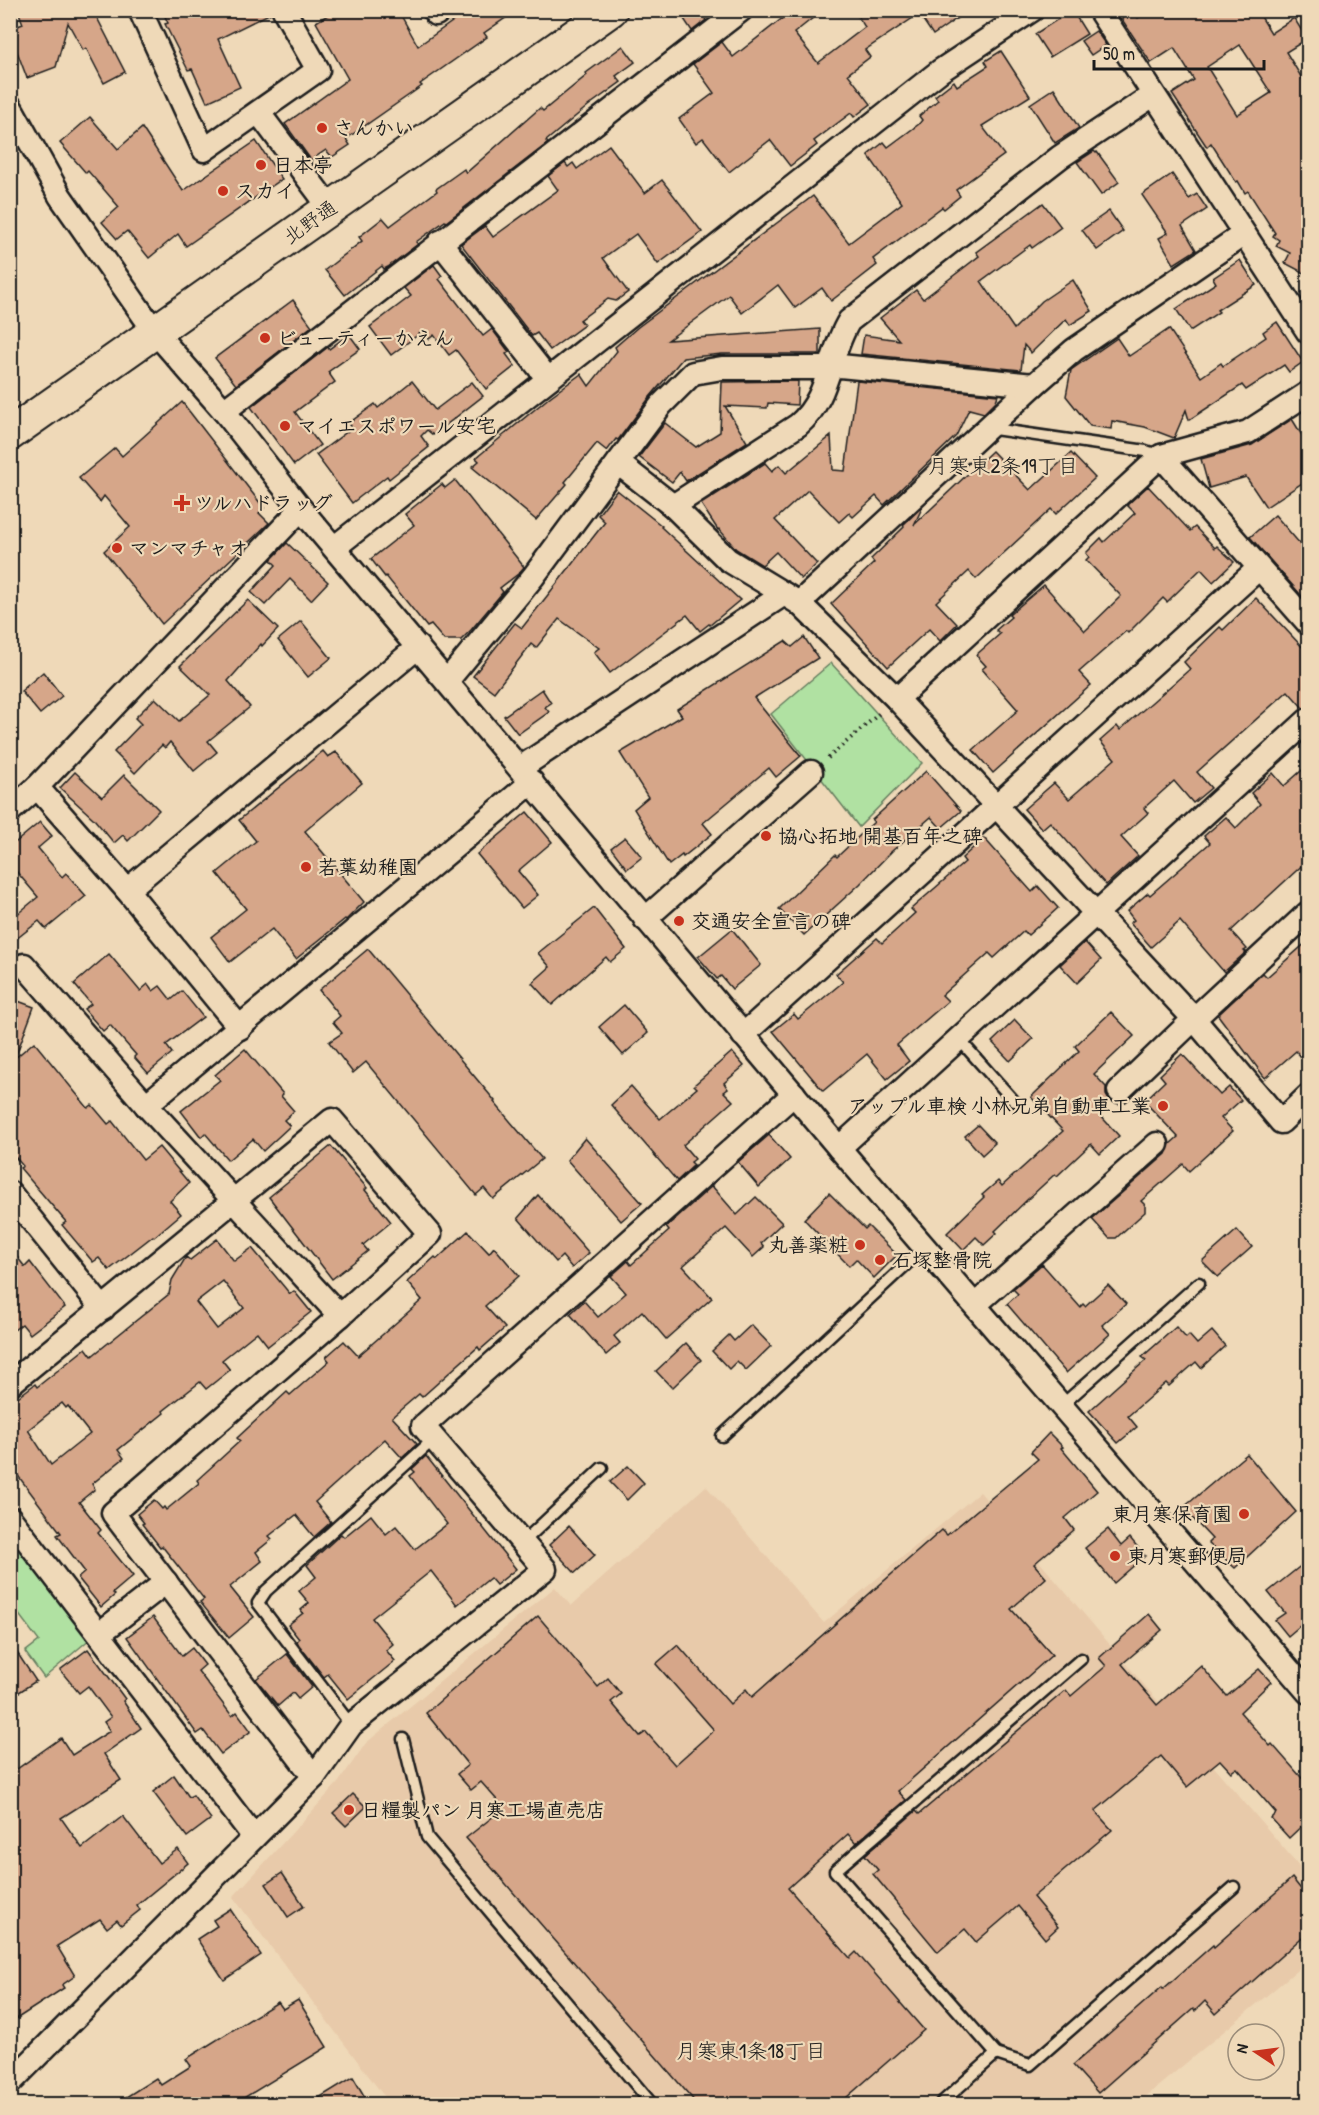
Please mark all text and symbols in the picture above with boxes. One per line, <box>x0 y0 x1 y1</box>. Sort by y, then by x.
scale bar <box>1094 33 1264 71</box>
text: 50 m <box>1103 41 1135 66</box>
place label: さんかい <box>334 114 414 141</box>
marker: さんかい <box>315 121 329 135</box>
place label: 日本亭 <box>273 151 333 178</box>
marker: 日本亭 <box>254 158 268 172</box>
place label: スカイ <box>235 177 295 204</box>
marker: スカイ <box>216 184 230 198</box>
street label: 北野通 <box>277 193 342 250</box>
place label: ビューティーかえん <box>277 324 454 351</box>
marker: ビューティーかえん <box>258 331 272 345</box>
place label: マイエスポワール安宅 <box>297 412 496 439</box>
marker: マイエスポワール安宅 <box>278 419 292 433</box>
district label: 月寒東2条19丁目 <box>927 451 1079 480</box>
place label: ツルハドラッグ <box>194 489 333 516</box>
marker: ツルハドラッグ <box>175 496 189 510</box>
place label: マンマチャオ <box>129 534 248 561</box>
marker: マンマチャオ <box>110 541 124 555</box>
place label: 協心拓地 開基百年之碑 <box>778 822 983 849</box>
marker: 協心拓地 開基百年之碑 <box>759 829 773 843</box>
place label: 若葉幼稚園 <box>318 853 418 880</box>
marker: 若葉幼稚園 <box>299 860 313 874</box>
place label: 交通安全宣言の碑 <box>691 907 851 934</box>
marker: 交通安全宣言の碑 <box>672 914 686 928</box>
place label: アップル車検 小林兄弟自動車工業 <box>848 1092 1151 1119</box>
marker: アップル車検 小林兄弟自動車工業 <box>1156 1099 1170 1113</box>
place label: 丸善薬粧 <box>768 1231 848 1258</box>
marker: 丸善薬粧 <box>853 1238 867 1252</box>
place label: 石塚整骨院 <box>892 1246 992 1273</box>
marker: 石塚整骨院 <box>873 1253 887 1267</box>
place label: 東月寒保育園 <box>1112 1500 1232 1527</box>
marker: 東月寒保育園 <box>1237 1507 1251 1521</box>
place label: 東月寒郵便局 <box>1127 1542 1247 1569</box>
marker: 東月寒郵便局 <box>1108 1549 1122 1563</box>
place label: 日糧製パン 月寒工場直売店 <box>361 1796 606 1823</box>
marker: 日糧製パン 月寒工場直売店 <box>342 1803 356 1817</box>
north arrow <box>1226 2022 1286 2082</box>
district label: 月寒東1条18丁目 <box>676 2036 826 2065</box>
text: N <box>1230 2042 1253 2055</box>

